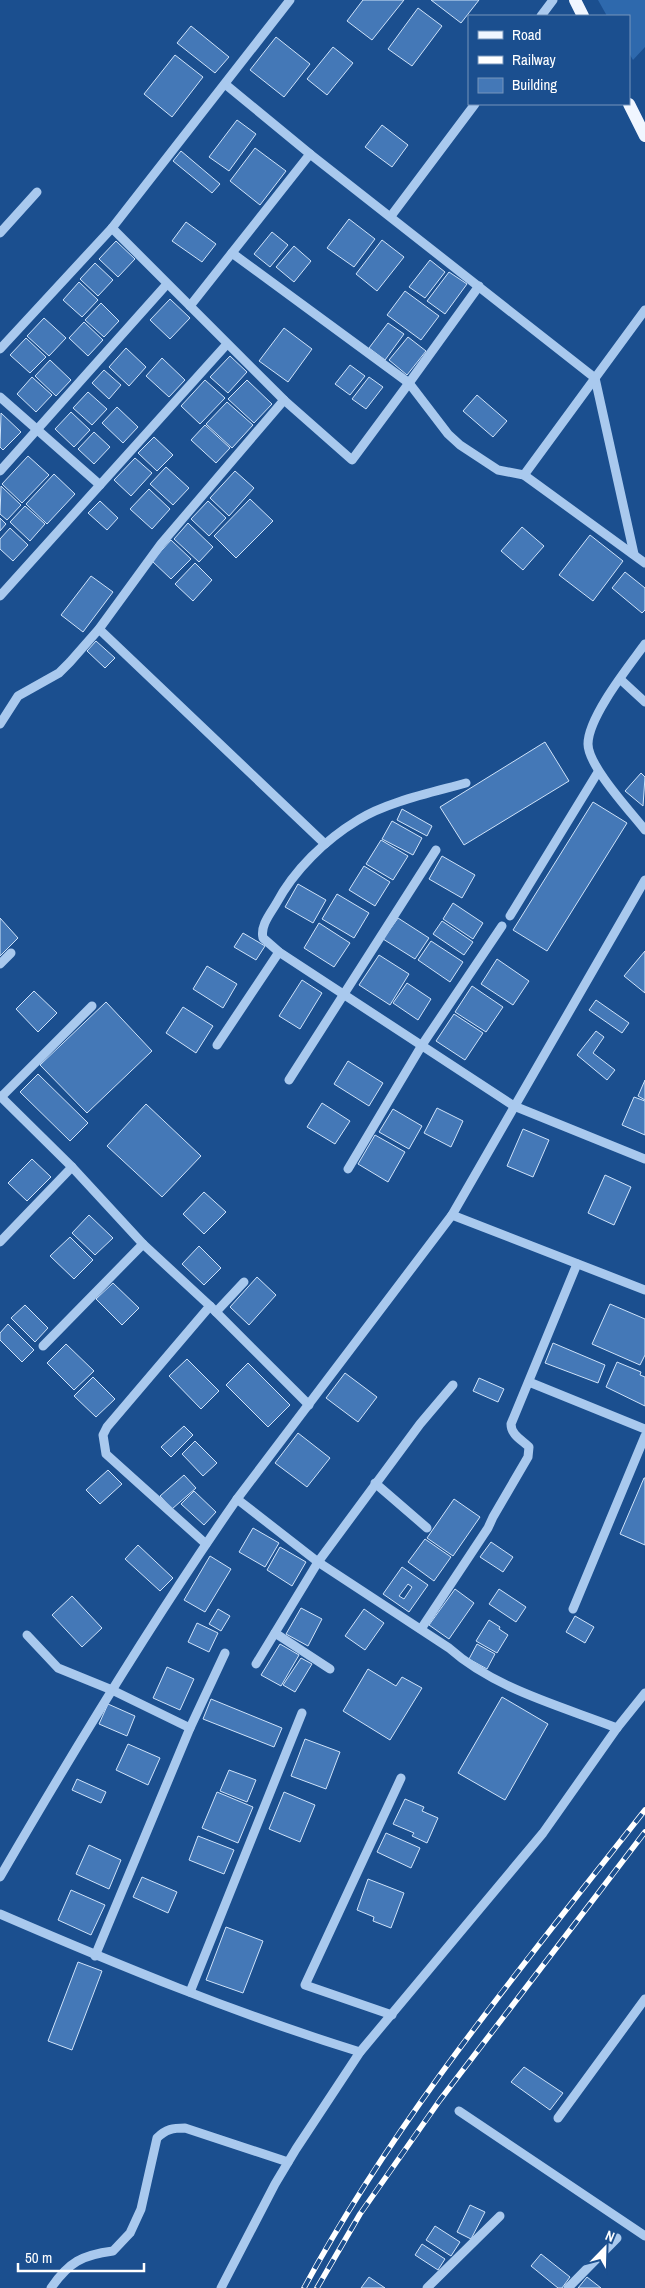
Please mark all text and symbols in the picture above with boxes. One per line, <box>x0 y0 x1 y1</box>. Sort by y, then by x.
legend <box>468 15 630 105</box>
text: Road <box>512 24 541 45</box>
text: Railway <box>512 49 557 70</box>
text: Building <box>512 74 557 95</box>
north arrow <box>580 2223 630 2273</box>
text: N <box>603 2226 617 2246</box>
scale bar <box>18 2240 144 2272</box>
text: 50 m <box>25 2247 52 2268</box>

